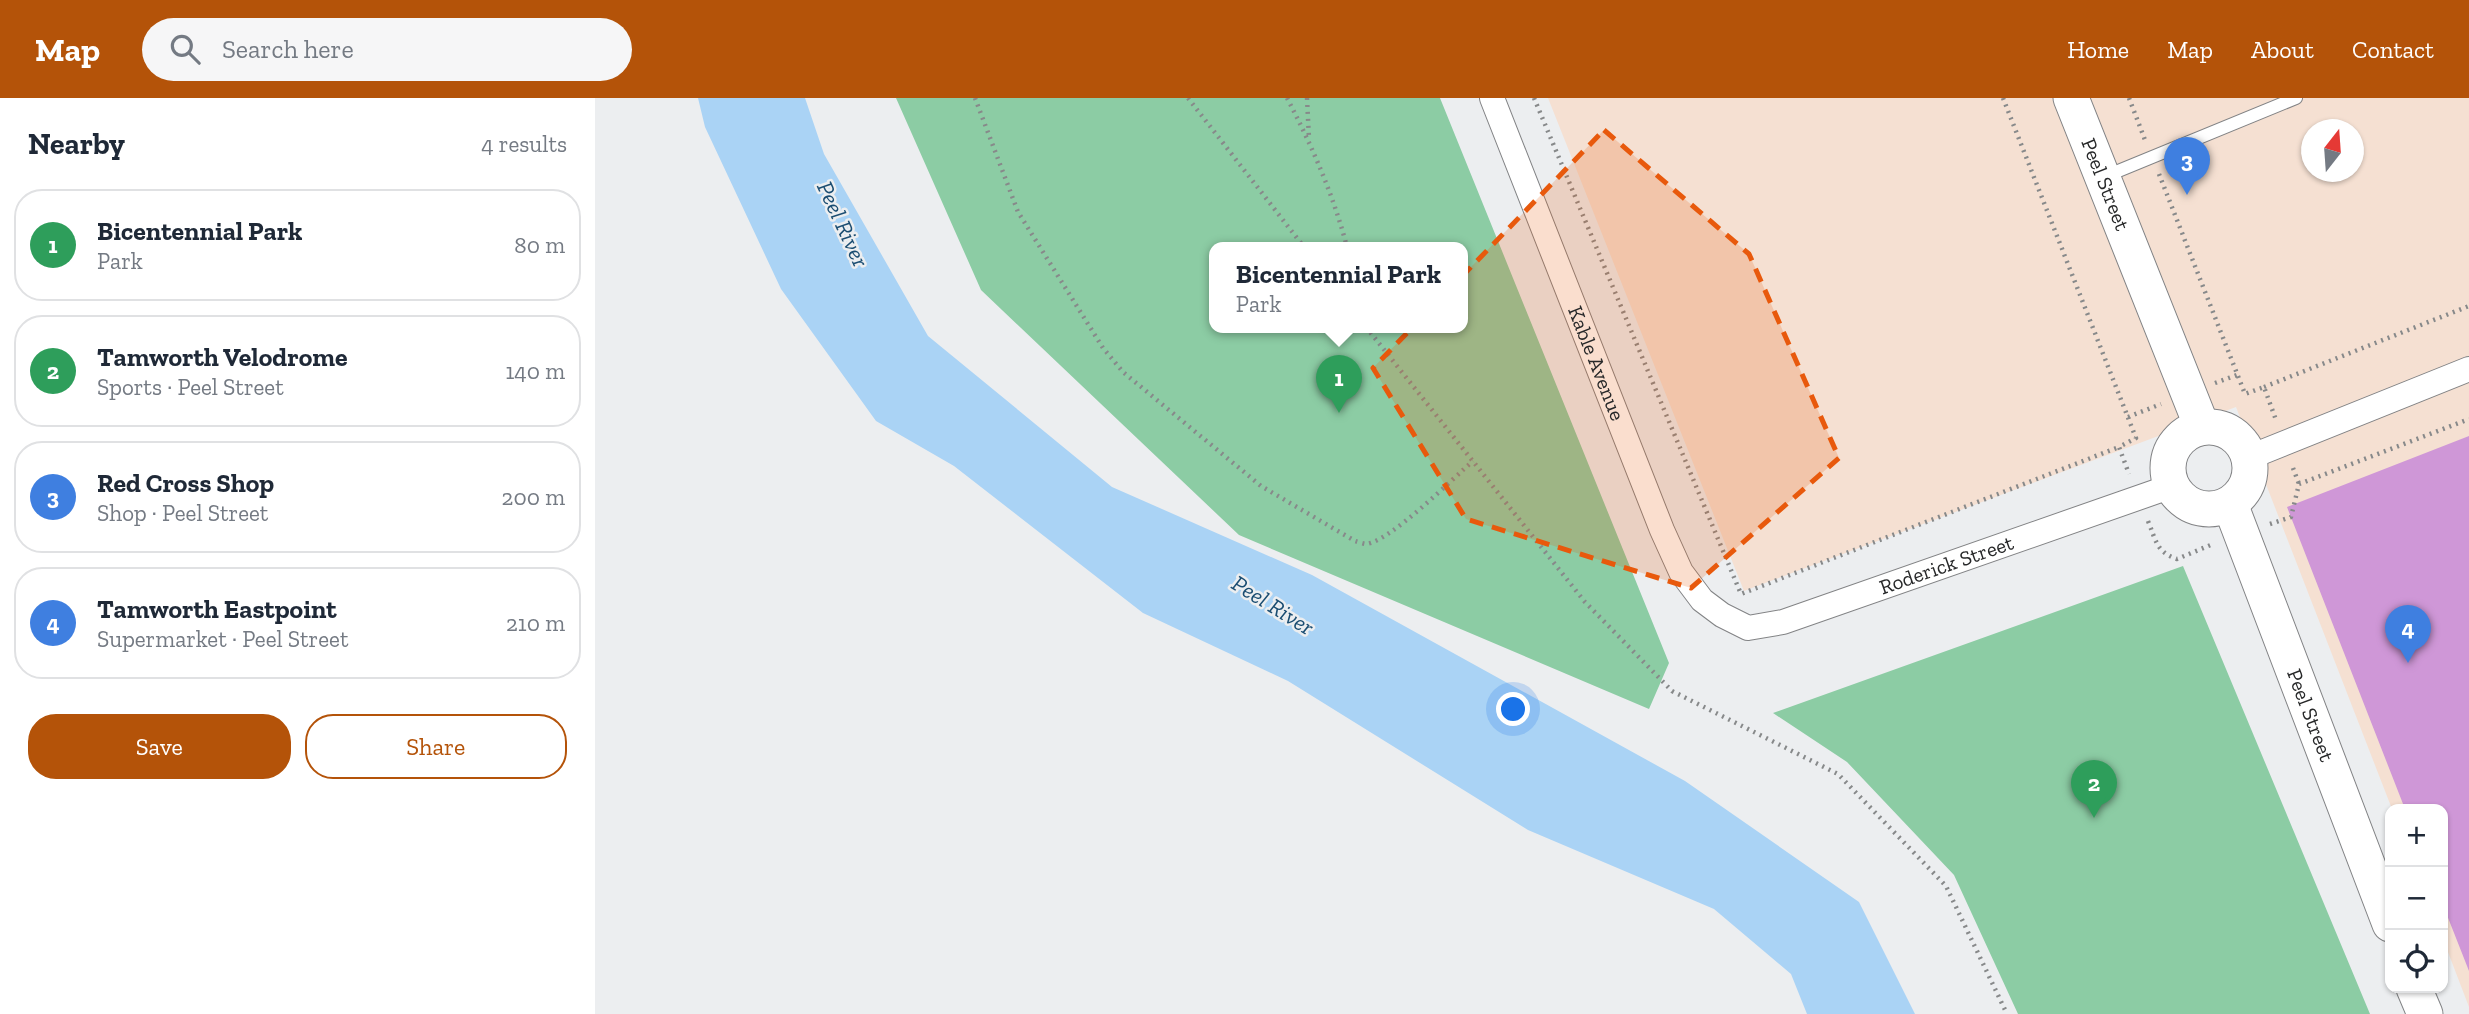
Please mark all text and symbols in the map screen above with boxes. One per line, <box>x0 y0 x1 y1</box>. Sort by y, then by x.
search box <box>142 18 632 81</box>
text: Map <box>35 30 100 69</box>
icon: search <box>166 30 204 68</box>
text: Search here <box>222 33 354 65</box>
text: Home <box>2067 35 2129 64</box>
text: Map <box>2167 35 2213 64</box>
text: About <box>2251 35 2314 64</box>
text: Contact <box>2352 35 2434 64</box>
north arrow <box>2301 119 2364 182</box>
text: Nearby <box>28 126 125 162</box>
text: 4 results <box>481 130 567 158</box>
street label: Peel Street <box>2076 134 2136 234</box>
pin: 3 <box>2164 137 2210 195</box>
water label: Peel River <box>811 177 875 271</box>
text: Bicentennial Park <box>97 215 302 247</box>
text: 1 <box>48 231 58 259</box>
text: 80 m <box>514 231 565 259</box>
popup <box>1209 242 1468 333</box>
text: Park <box>97 247 143 275</box>
text: Bicentennial Park <box>1236 258 1441 290</box>
text: Park <box>1236 290 1281 318</box>
street label: Kable Avenue <box>1563 302 1631 424</box>
text: Tamworth Velodrome <box>97 341 348 373</box>
pin: 1 <box>1316 355 1362 413</box>
text: 2 <box>47 357 59 385</box>
text: 140 m <box>505 357 565 385</box>
text: Sports · Peel Street <box>97 373 284 401</box>
text: Red Cross Shop <box>97 467 274 499</box>
text: 3 <box>47 483 59 511</box>
text: 200 m <box>502 483 565 511</box>
text: Shop · Peel Street <box>97 499 268 527</box>
street label: Roderick Street <box>1876 529 2017 599</box>
water label: Peel River <box>1227 569 1319 641</box>
text: Tamworth Eastpoint <box>97 593 337 625</box>
pin: 4 <box>2385 605 2431 663</box>
text: 4 <box>46 609 60 637</box>
text: 210 m <box>506 609 565 637</box>
text: Supermarket · Peel Street <box>97 625 348 653</box>
street label: Peel Street <box>2282 665 2340 765</box>
your location <box>1496 692 1530 726</box>
button: Save <box>28 714 291 779</box>
button: Share <box>305 714 567 779</box>
pin: 2 <box>2071 760 2117 818</box>
map controls <box>2385 804 2448 993</box>
button: + <box>2385 804 2448 867</box>
button: − <box>2385 867 2448 930</box>
button: locate <box>2385 930 2448 993</box>

